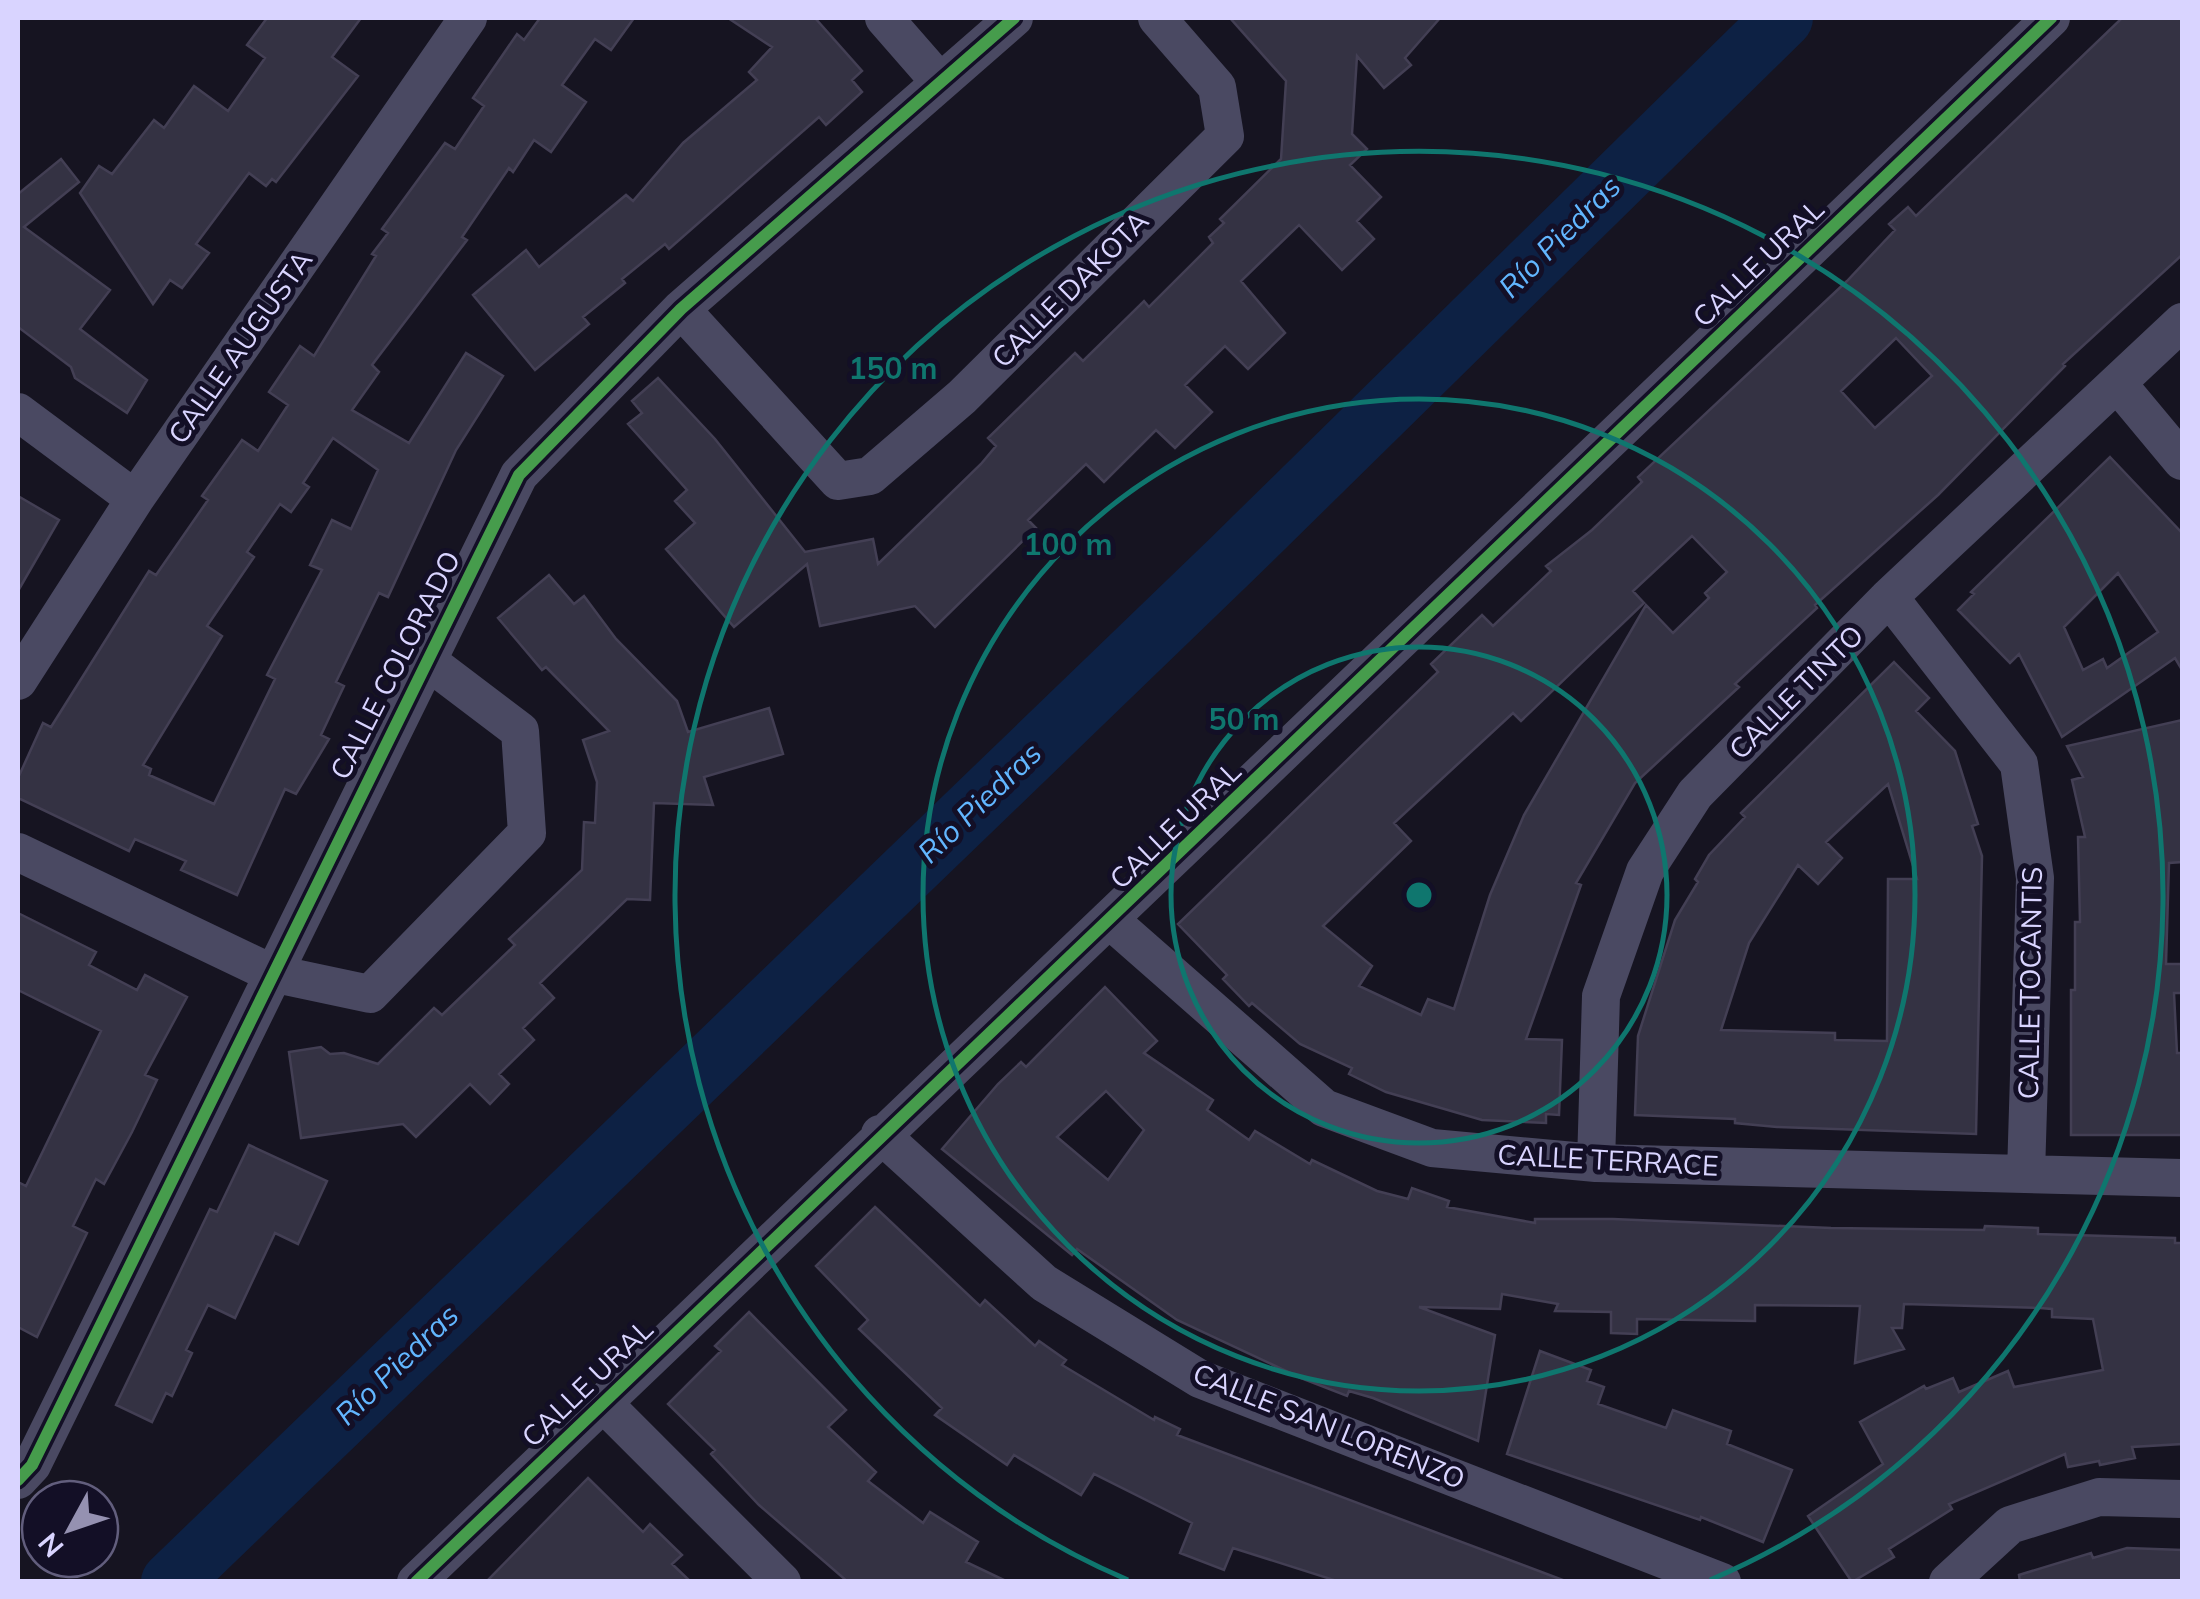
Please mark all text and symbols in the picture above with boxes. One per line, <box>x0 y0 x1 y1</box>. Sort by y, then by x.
water label: Río Piedras <box>1490 167 1628 305</box>
street label: CALLE URAL <box>1685 191 1831 334</box>
street label: CALLE DAKOTA <box>984 203 1156 374</box>
street label: CALLE AUGUSTA <box>160 243 319 450</box>
text: 150 m <box>848 349 938 387</box>
text: 100 m <box>1023 525 1113 563</box>
street label: CALLE COLORADO <box>322 545 467 785</box>
street label: CALLE TINTO <box>1721 617 1870 766</box>
text: 50 m <box>1208 700 1280 738</box>
water label: Río Piedras <box>909 734 1049 871</box>
street label: CALLE URAL <box>1102 753 1248 896</box>
street label: CALLE TOCANTIS <box>2010 866 2049 1100</box>
centre of rings <box>1401 877 1437 913</box>
street label: CALLE TERRACE <box>1497 1136 1719 1183</box>
water label: Río Piedras <box>326 1296 466 1433</box>
street label: CALLE URAL <box>514 1311 660 1454</box>
street label: CALLE SAN LORENZO <box>1188 1355 1470 1496</box>
north arrow <box>20 1479 120 1579</box>
text: N <box>30 1526 71 1565</box>

